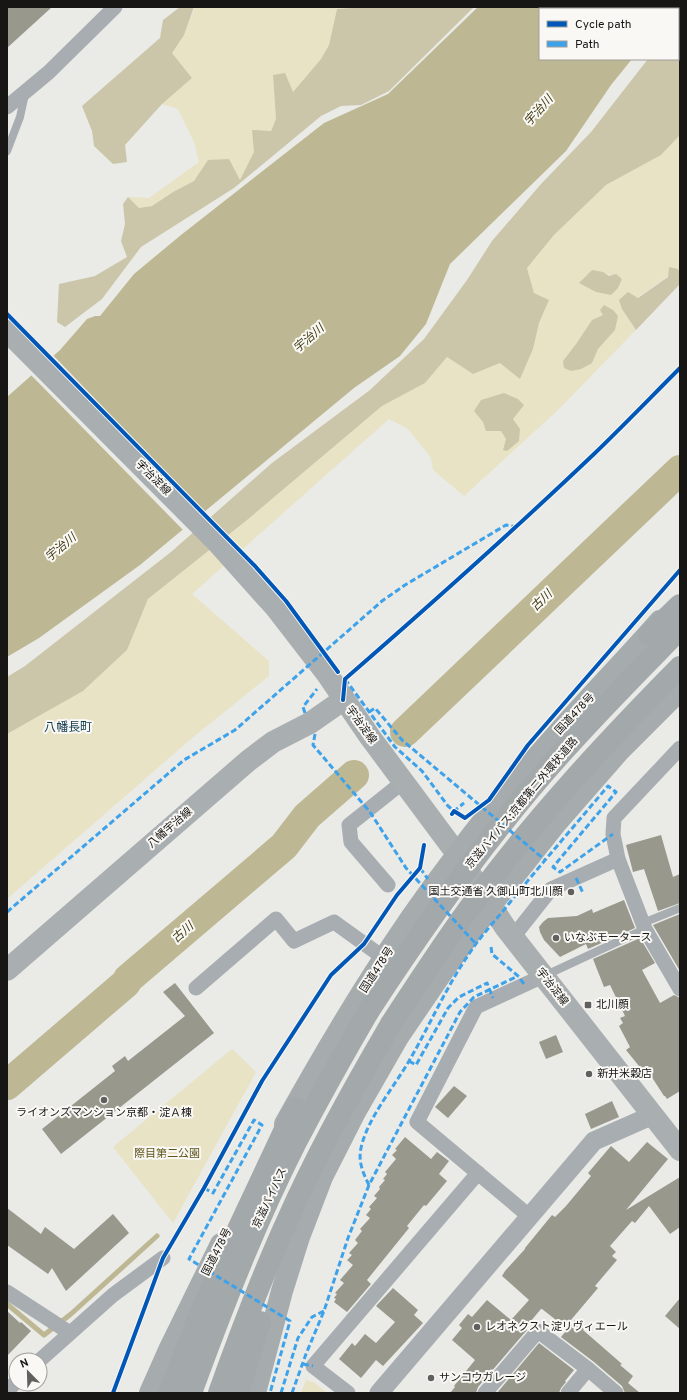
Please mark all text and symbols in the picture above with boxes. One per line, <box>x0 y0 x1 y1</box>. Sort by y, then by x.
legend <box>539 8 679 60</box>
text: Cycle path <box>575 17 632 33</box>
text: Path <box>575 37 600 53</box>
water label: 宇治川 <box>521 91 558 130</box>
water label: 宇治川 <box>290 320 329 357</box>
street label: 宇治淀線 <box>132 457 174 499</box>
water label: 宇治川 <box>42 529 81 566</box>
water label: 古川 <box>528 586 558 615</box>
street label: 国道478号 <box>552 690 598 738</box>
street label: 宇治淀線 <box>342 703 380 747</box>
district label: 八幡長町 <box>44 720 92 736</box>
street label: 京滋バイパス;京都第二外環状道路 <box>463 734 581 872</box>
street label: 八幡宇治線 <box>145 805 195 851</box>
place label: 国土交通省 久御山町北川顔 <box>428 885 563 899</box>
marker: 国土交通省 久御山町北川顔 <box>566 887 576 897</box>
water label: 古川 <box>169 918 199 947</box>
place label: いなぶモータース <box>564 931 651 945</box>
marker: いなぶモータース <box>551 933 561 943</box>
street label: 国道478号 <box>357 944 397 996</box>
street label: 宇治淀線 <box>533 965 571 1009</box>
place label: 北川顔 <box>596 998 629 1012</box>
marker: 北川顔 <box>583 1000 593 1010</box>
place label: 新井米穀店 <box>597 1067 652 1081</box>
marker: 新井米穀店 <box>584 1069 594 1079</box>
marker: ライオンズマンション京都・淀Ａ棟 <box>99 1095 109 1105</box>
place label: ライオンズマンション京都・淀Ａ棟 <box>16 1106 192 1120</box>
park label: 際目第二公園 <box>134 1147 200 1161</box>
street label: 京滋バイパス <box>250 1165 290 1231</box>
street label: 国道478号 <box>199 1226 235 1278</box>
place label: レオネクスト淀リヴィエール <box>485 1320 628 1334</box>
marker: レオネクスト淀リヴィエール <box>472 1322 482 1332</box>
north arrow <box>8 1352 48 1392</box>
text: N <box>18 1356 31 1372</box>
place label: サンコウガレージ <box>439 1371 526 1385</box>
marker: サンコウガレージ <box>426 1373 436 1383</box>

